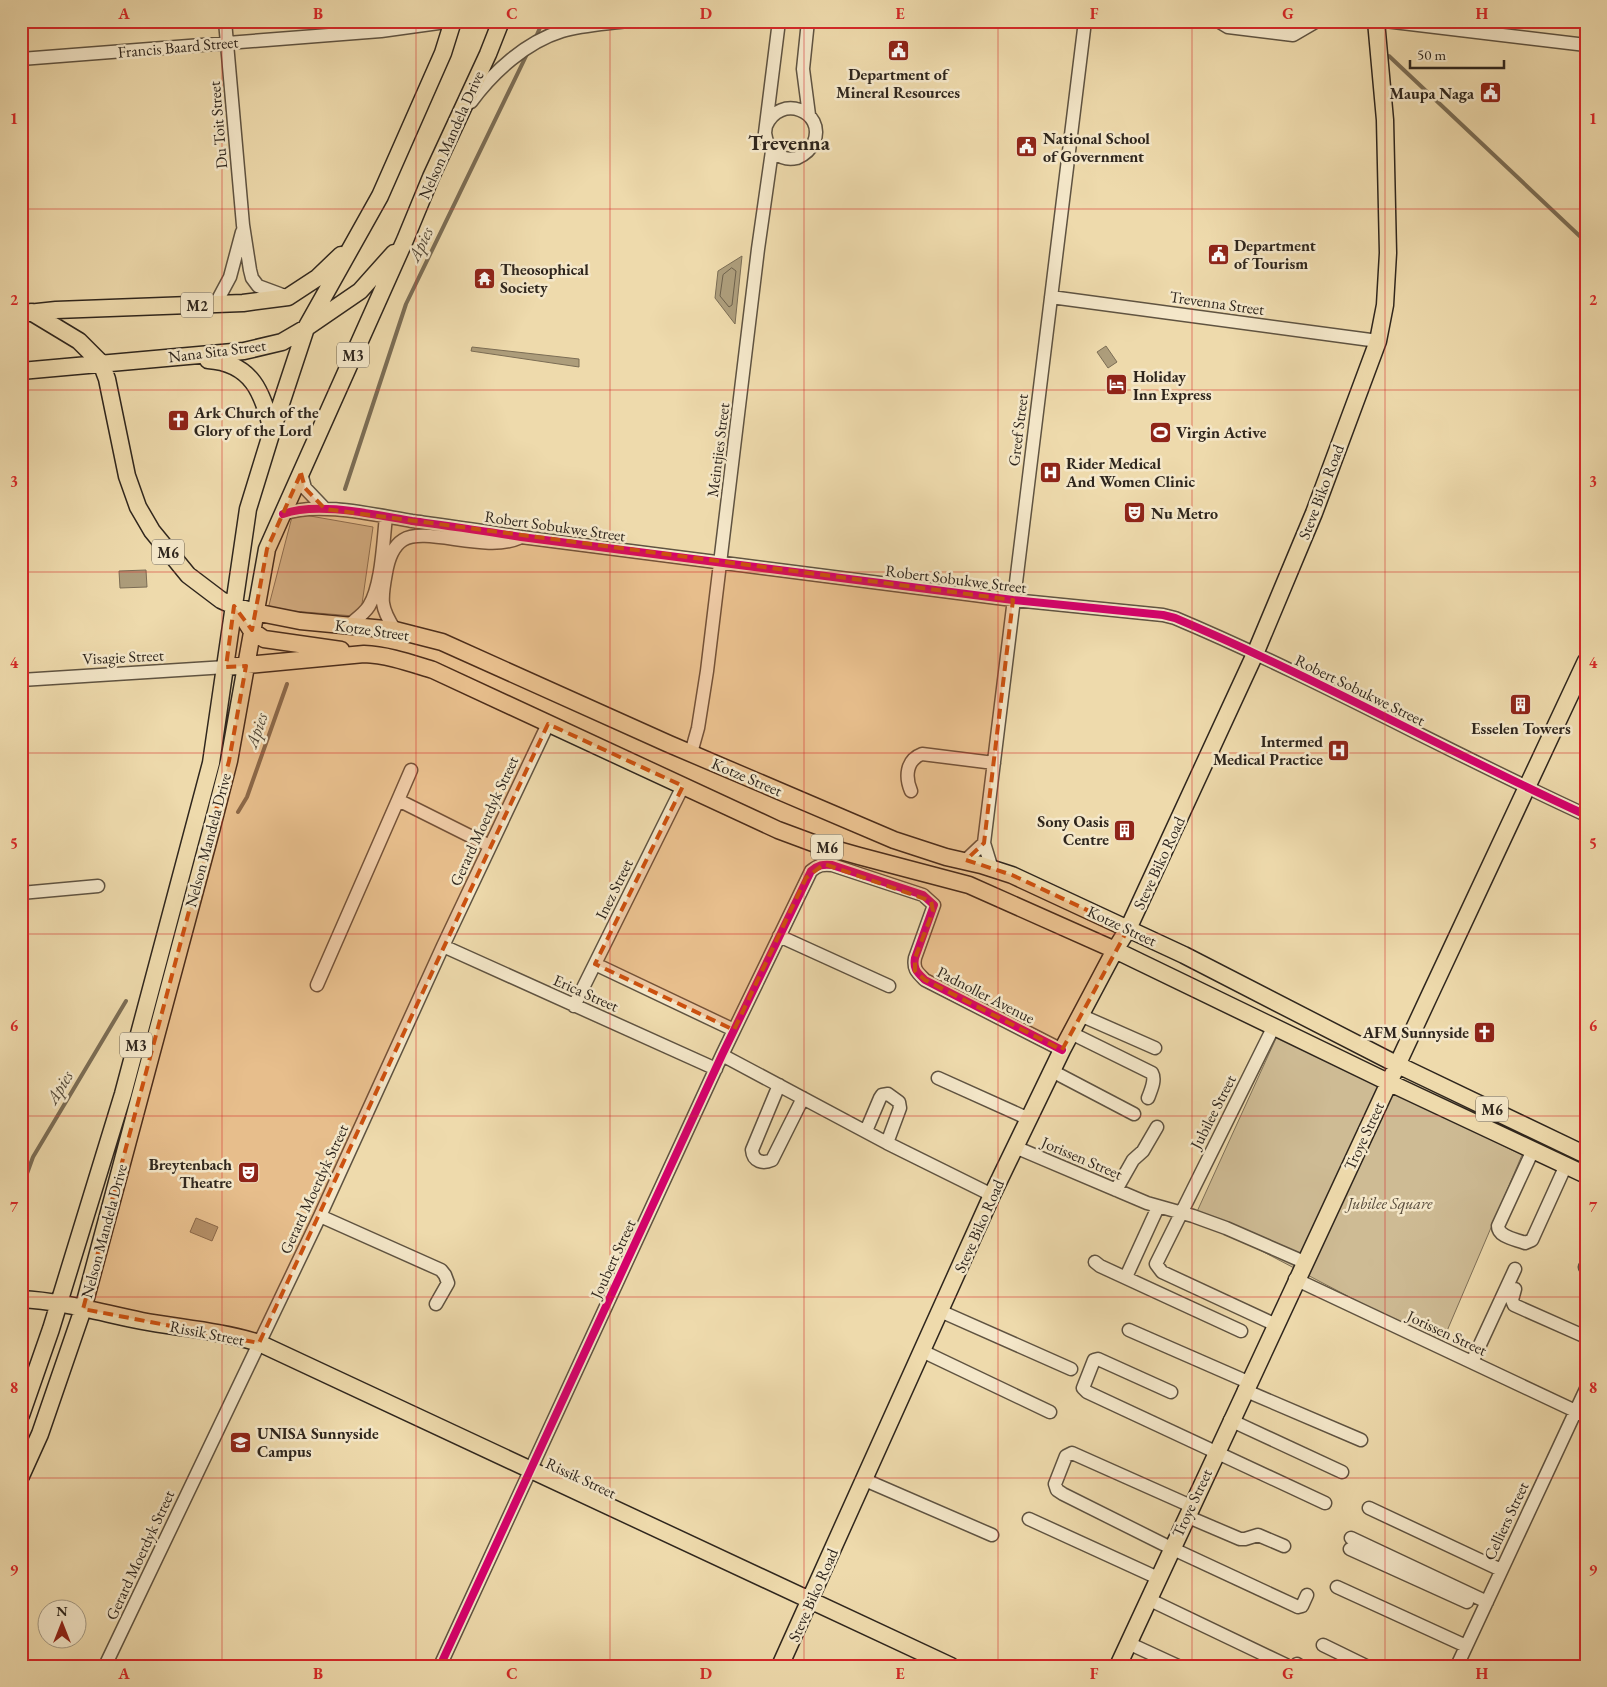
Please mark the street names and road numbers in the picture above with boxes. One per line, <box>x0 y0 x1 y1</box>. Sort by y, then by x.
street label: Francis Baard Street <box>117 31 239 63</box>
street label: Nelson Mandela Drive <box>413 68 489 202</box>
street label: Du Toit Street <box>204 80 232 170</box>
street label: Trevenna Street <box>1168 286 1266 320</box>
road number: M2 <box>181 292 213 318</box>
street label: Nana Sita Street <box>167 335 267 367</box>
road number: M3 <box>337 342 369 368</box>
street label: Greef Street <box>1003 393 1033 467</box>
street label: Meintjies Street <box>702 402 734 498</box>
street label: Steve Biko Road <box>1293 441 1349 543</box>
street label: Robert Sobukwe Street <box>483 506 627 546</box>
road number: M6 <box>152 540 184 564</box>
street label: Robert Sobukwe Street <box>884 560 1028 598</box>
street label: Kotze Street <box>334 614 410 646</box>
street label: Visagie Street <box>82 644 164 670</box>
street label: Robert Sobukwe Street <box>1292 649 1428 731</box>
street label: Gerard Moerdyk Street <box>445 753 523 889</box>
street label: Kotze Street <box>709 753 785 801</box>
street label: Nelson Mandela Drive <box>180 770 236 910</box>
street label: Steve Biko Road <box>1128 812 1190 913</box>
road number: M6 <box>811 834 843 860</box>
street label: Inez Street <box>590 855 638 923</box>
street label: Kotze Street <box>1084 901 1160 951</box>
street label: Padnoller Avenue <box>934 961 1038 1029</box>
street label: Erica Street <box>550 969 622 1017</box>
road number: M3 <box>120 1032 152 1058</box>
street label: Jubilee Street <box>1184 1071 1241 1154</box>
road number: M6 <box>1476 1096 1508 1122</box>
street label: Troye Street <box>1339 1098 1389 1174</box>
street label: Gerard Moerdyk Street <box>275 1121 353 1257</box>
street label: Jorissen Street <box>1036 1131 1126 1184</box>
street label: Nelson Mandela Drive <box>76 1161 132 1301</box>
street label: Steve Biko Road <box>949 1175 1009 1276</box>
street label: Joubert Street <box>585 1216 640 1304</box>
street label: Jorissen Street <box>1402 1304 1490 1361</box>
street label: Rissik Street <box>168 1315 246 1351</box>
street label: Rissik Street <box>542 1453 620 1503</box>
street label: Troye Street <box>1167 1465 1217 1541</box>
street label: Celliers Street <box>1479 1478 1533 1564</box>
street label: Gerard Moerdyk Street <box>101 1487 179 1623</box>
street label: Steve Biko Road <box>783 1544 843 1645</box>

